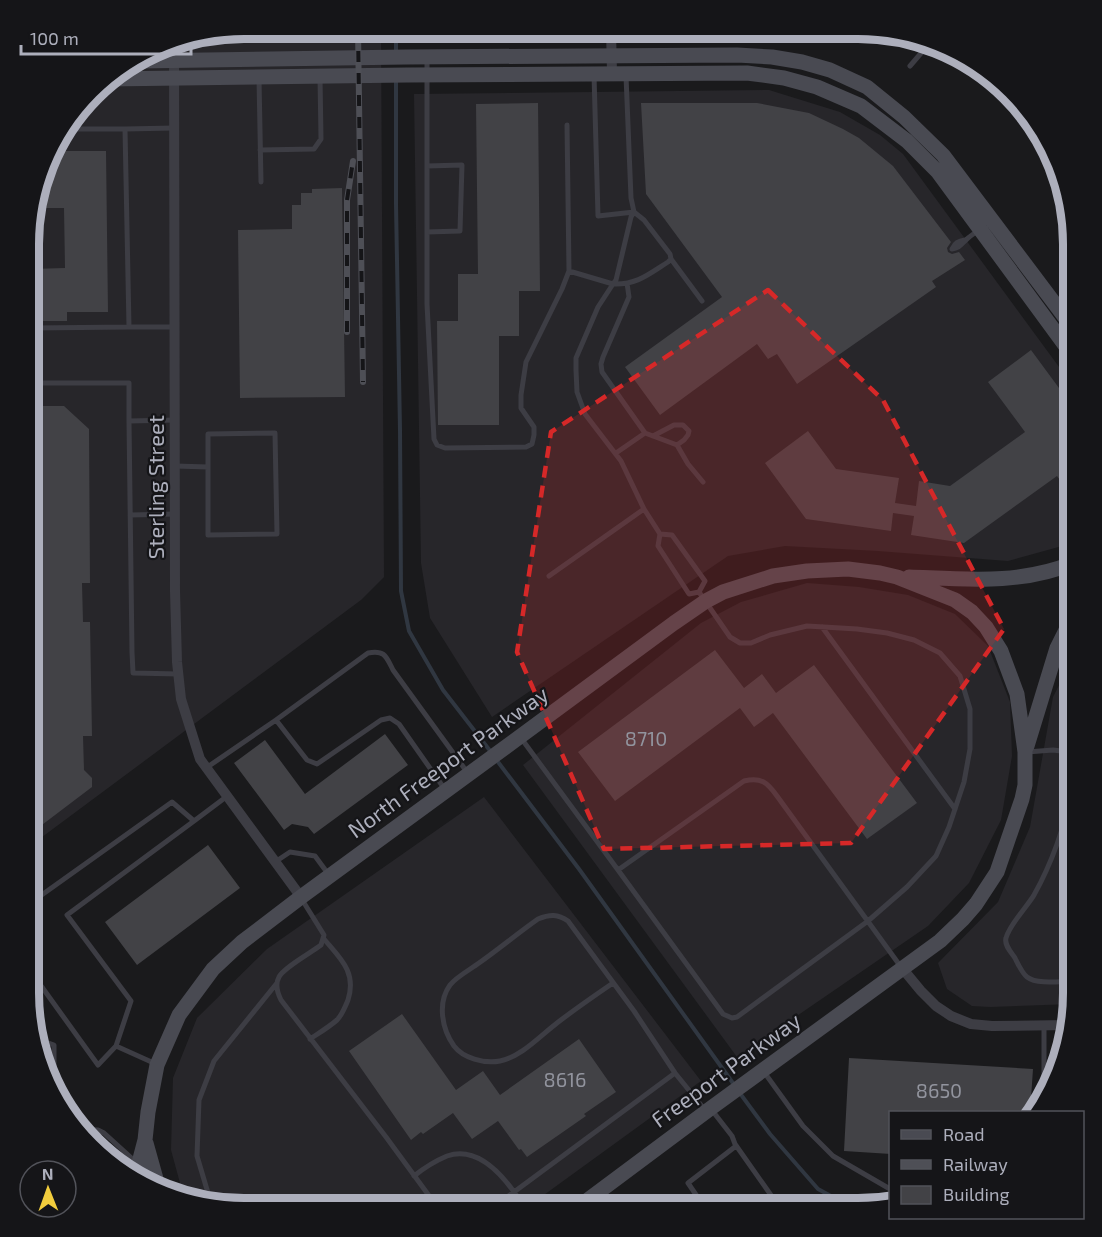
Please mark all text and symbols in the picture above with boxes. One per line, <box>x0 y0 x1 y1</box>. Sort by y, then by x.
scale bar <box>21 18 190 56</box>
text: 100 m <box>30 27 79 49</box>
street label: Sterling Street <box>142 415 168 559</box>
street label: North Freeport Parkway <box>342 680 553 842</box>
house number: 8710 <box>625 726 667 750</box>
street label: Freeport Parkway <box>646 1006 805 1132</box>
house number: 8616 <box>544 1067 586 1091</box>
house number: 8650 <box>916 1078 962 1102</box>
legend <box>889 1111 1084 1219</box>
text: Road <box>943 1123 984 1145</box>
text: Railway <box>943 1153 1008 1175</box>
north arrow <box>18 1159 78 1219</box>
text: N <box>42 1164 54 1183</box>
text: Building <box>943 1183 1010 1205</box>

